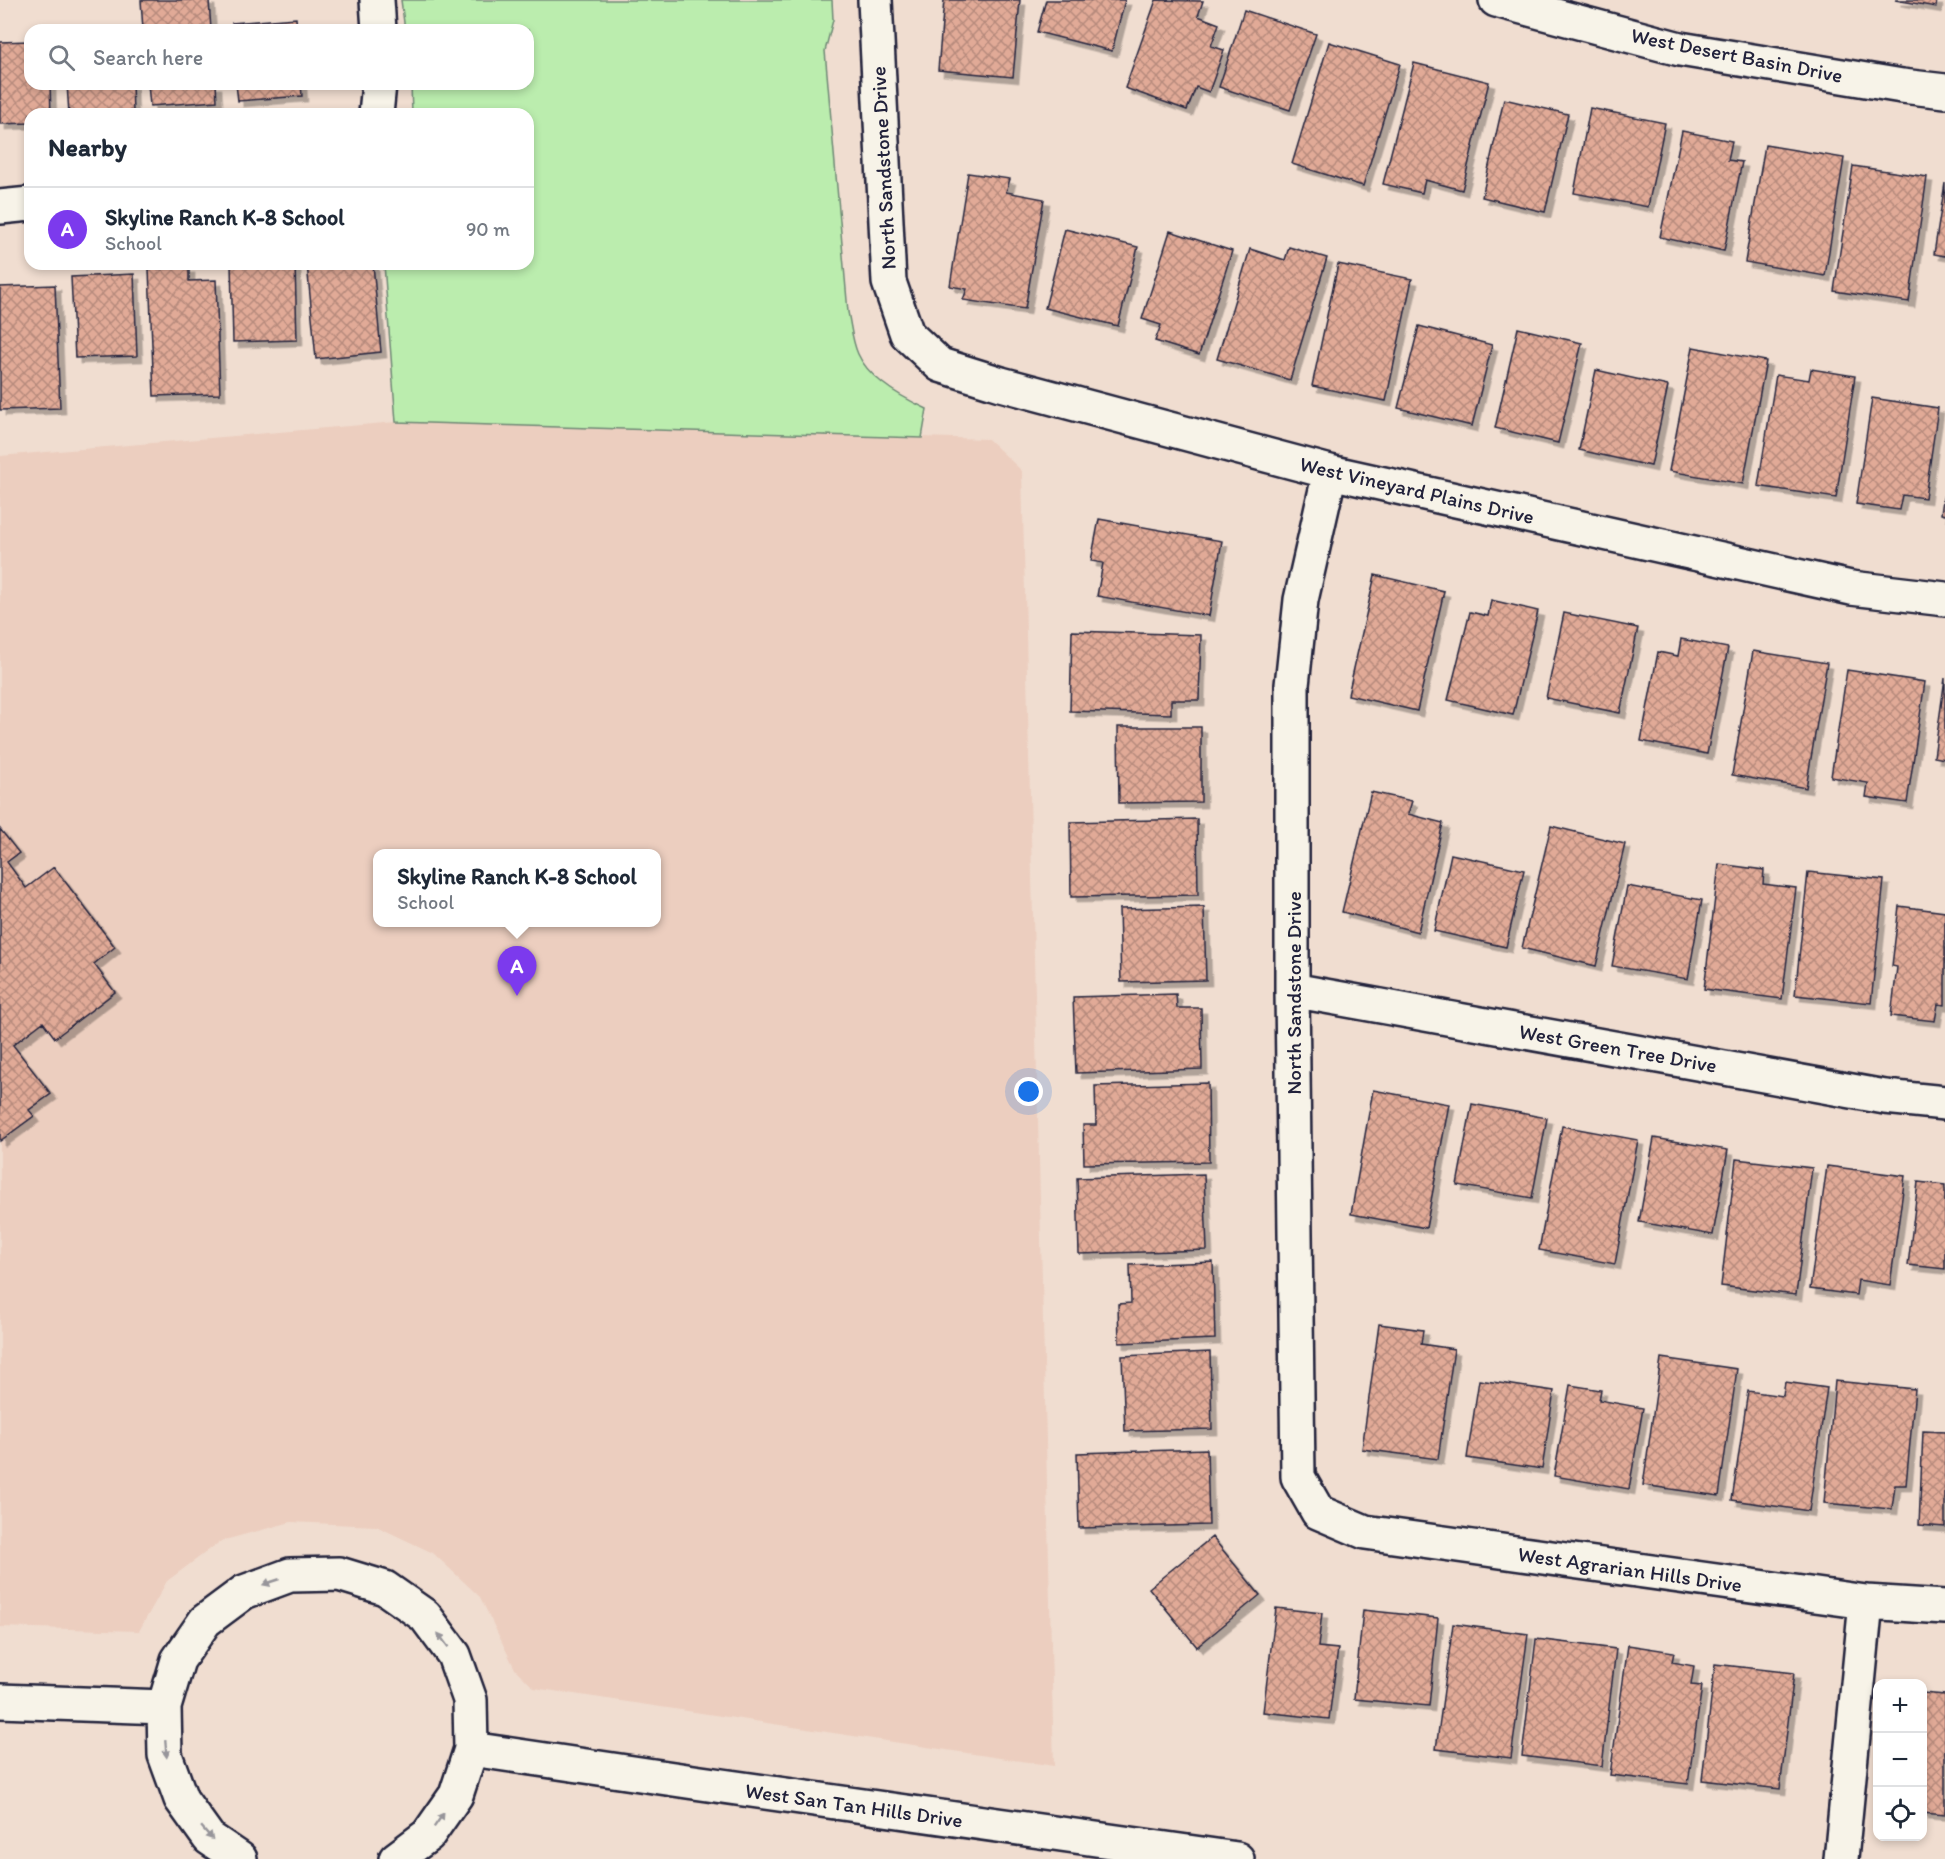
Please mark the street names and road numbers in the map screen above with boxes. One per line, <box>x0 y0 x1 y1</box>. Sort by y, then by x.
street label: West Desert Basin Drive <box>1629 22 1845 88</box>
street label: North Sandstone Drive <box>865 66 901 270</box>
street label: West Vineyard Plains Drive <box>1297 451 1537 529</box>
street label: North Sandstone Drive <box>1281 891 1306 1095</box>
street label: West Green Tree Drive <box>1517 1018 1719 1078</box>
street label: West Agrarian Hills Drive <box>1516 1541 1744 1597</box>
street label: West San Tan Hills Drive <box>744 1777 964 1833</box>

